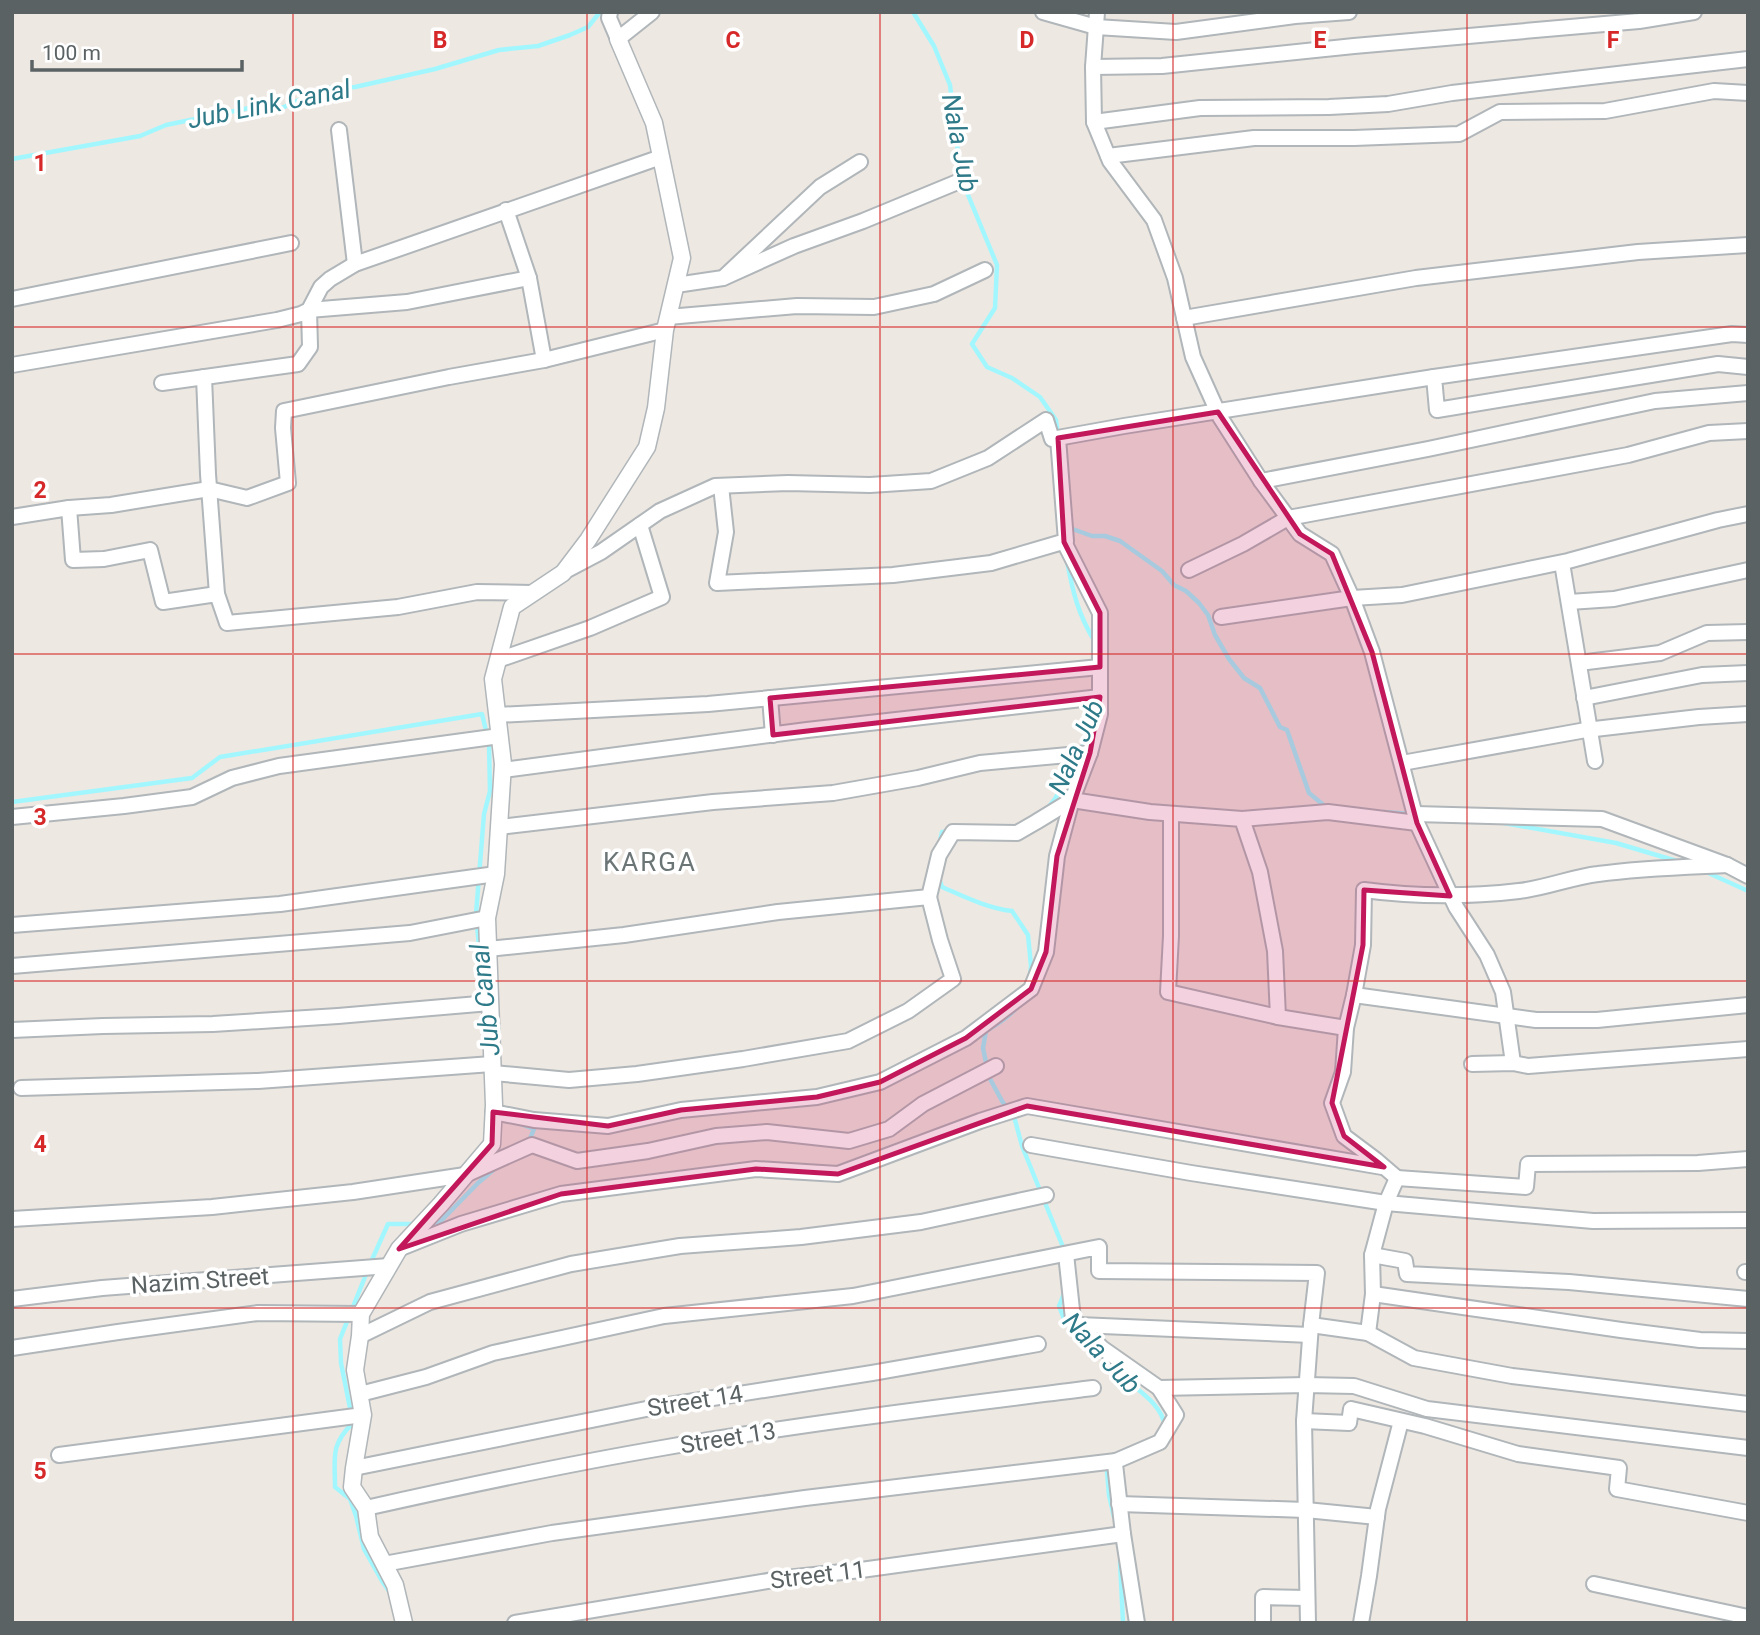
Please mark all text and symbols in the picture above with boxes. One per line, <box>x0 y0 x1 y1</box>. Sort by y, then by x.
text: B <box>433 27 447 54</box>
text: C <box>725 27 741 54</box>
text: D <box>1020 27 1034 54</box>
text: E <box>1314 27 1327 54</box>
text: F <box>1607 27 1620 54</box>
scale bar <box>32 28 242 72</box>
text: 100 m <box>42 41 101 65</box>
water label: Jub Link Canal <box>185 73 354 134</box>
water label: Nala Jub <box>936 91 984 195</box>
text: 1 <box>33 150 47 177</box>
text: 2 <box>33 477 47 504</box>
water label: Nala Jub <box>1042 695 1110 799</box>
text: 3 <box>33 804 47 831</box>
district label: KARGA <box>603 847 697 877</box>
water label: Jub Canal <box>464 942 506 1057</box>
text: 4 <box>33 1131 47 1158</box>
street label: Nazim Street <box>130 1262 270 1300</box>
water label: Nala Jub <box>1057 1306 1147 1400</box>
street label: Street 14 <box>645 1380 745 1422</box>
street label: Street 13 <box>678 1417 778 1459</box>
text: 5 <box>33 1458 47 1485</box>
street label: Street 11 <box>769 1555 867 1595</box>

